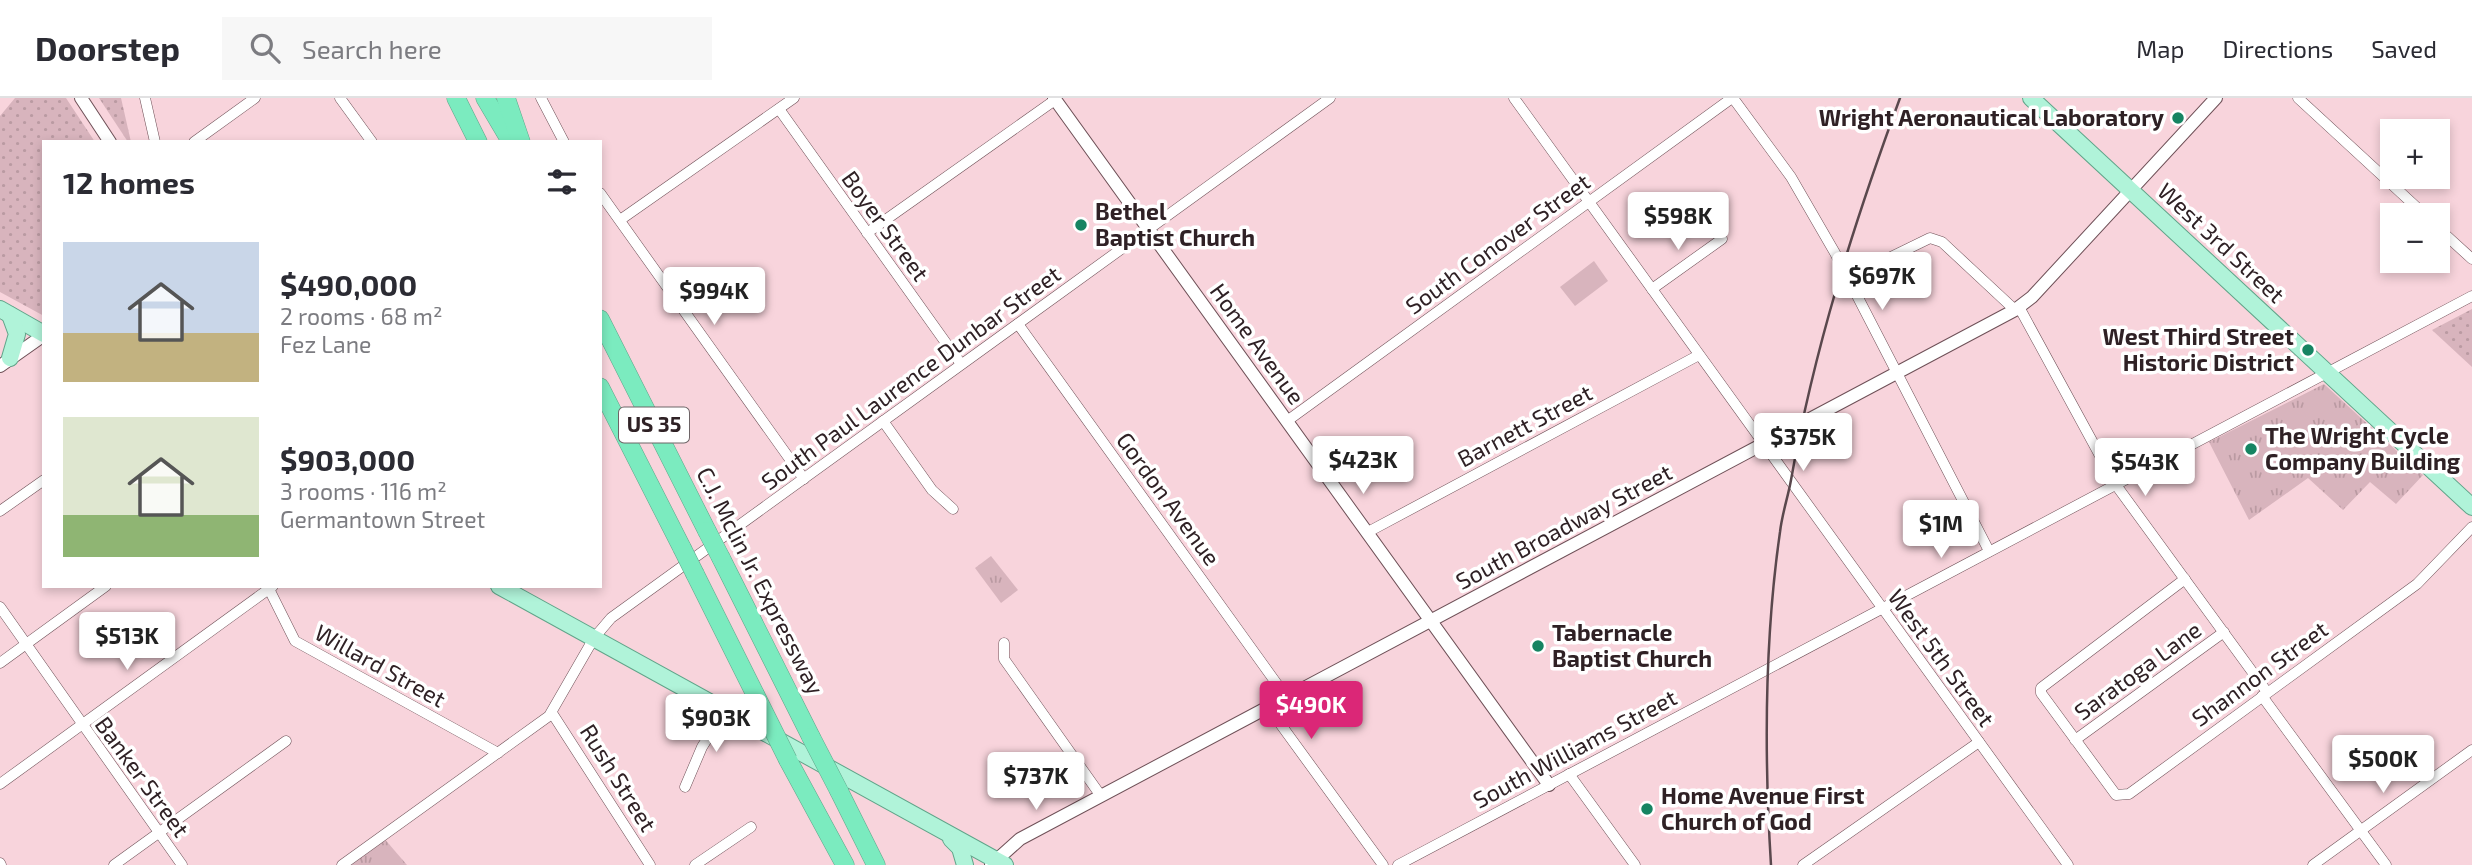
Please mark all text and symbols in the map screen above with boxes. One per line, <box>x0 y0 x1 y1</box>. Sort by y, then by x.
search box <box>222 17 712 80</box>
text: Doorstep <box>35 28 180 68</box>
icon: search <box>246 29 284 67</box>
text: Search here <box>302 33 442 64</box>
text: Map <box>2136 34 2184 63</box>
text: Directions <box>2222 34 2333 63</box>
text: Saved <box>2371 34 2437 63</box>
place label: Wright Aeronautical Laboratory <box>1819 103 2164 131</box>
marker: Wright Aeronautical Laboratory <box>2170 110 2186 126</box>
map controls <box>2380 119 2450 273</box>
button: + <box>2380 119 2450 189</box>
icon: filters <box>543 163 581 201</box>
text: 12 homes <box>63 164 195 200</box>
street label: Boyer Street <box>836 165 935 286</box>
street label: South Conover Street <box>1400 167 1595 319</box>
street label: West 3rd Street <box>2152 176 2291 308</box>
pin: $598K <box>1629 192 1727 252</box>
place label: Bethel Baptist Church <box>1095 197 1255 251</box>
text: $598K <box>1644 201 1712 229</box>
button: − <box>2380 203 2450 273</box>
marker: Bethel Baptist Church <box>1073 217 1089 233</box>
pin: $697K <box>1833 252 1931 312</box>
street label: South Paul Laurence Dunbar Street <box>755 259 1066 495</box>
text: $697K <box>1848 261 1916 289</box>
text: $490,000 <box>280 266 417 302</box>
pin: $994K <box>665 268 763 327</box>
icon: home <box>119 270 203 354</box>
text: $994K <box>679 276 749 304</box>
street label: Home Avenue <box>1205 278 1311 409</box>
text: 2 rooms · 68 m² <box>280 302 443 330</box>
place label: West Third Street Historic District <box>2103 322 2294 376</box>
text: Fez Lane <box>280 330 371 358</box>
marker: West Third Street Historic District <box>2300 342 2316 358</box>
street label: Barnett Street <box>1452 378 1597 472</box>
road number: US 35 <box>619 408 689 442</box>
pin: $375K <box>1754 414 1852 473</box>
place label: The Wright Cycle Company Building <box>2265 421 2461 475</box>
text: $375K <box>1770 422 1836 450</box>
street label: Gordon Avenue <box>1111 426 1227 570</box>
pin: $423K <box>1314 436 1412 496</box>
pin: $543K <box>2096 438 2194 498</box>
text: $903,000 <box>280 441 415 477</box>
marker: The Wright Cycle Company Building <box>2243 441 2259 457</box>
icon: home <box>119 445 203 529</box>
text: $423K <box>1329 445 1397 473</box>
text: $543K <box>2111 447 2179 475</box>
street label: South Broadway Street <box>1451 457 1677 595</box>
street label: C.J. Mclin Jr. Expressway <box>691 462 830 699</box>
text: 3 rooms · 116 m² <box>280 477 447 505</box>
pin: $1M <box>1907 500 1975 560</box>
text: Germantown Street <box>280 505 485 533</box>
text: $1M <box>1919 509 1963 537</box>
street label: West 5th Street <box>1883 583 2001 732</box>
pin: $513K <box>78 612 176 672</box>
street label: Shannon Street <box>2186 614 2333 732</box>
street label: Saratoga Lane <box>2069 615 2206 726</box>
street label: Willard Street <box>310 618 451 713</box>
place label: Tabernacle Baptist Church <box>1552 618 1712 672</box>
text: $513K <box>95 621 159 649</box>
marker: Tabernacle Baptist Church <box>1530 638 1546 654</box>
pin: $490K <box>1262 682 1360 741</box>
street label: South Williams Street <box>1468 682 1681 814</box>
text: $490K <box>1276 690 1346 718</box>
pin: $903K <box>667 694 765 754</box>
text: $903K <box>681 703 751 731</box>
street label: Banker Street <box>90 711 196 842</box>
street label: Rush Street <box>575 719 663 837</box>
pin: $500K <box>2334 736 2432 795</box>
text: $500K <box>2348 744 2418 772</box>
pin: $737K <box>987 752 1085 812</box>
text: $737K <box>1003 761 1069 789</box>
place label: Home Avenue First Church of God <box>1661 781 1864 835</box>
marker: Home Avenue First Church of God <box>1639 801 1655 817</box>

